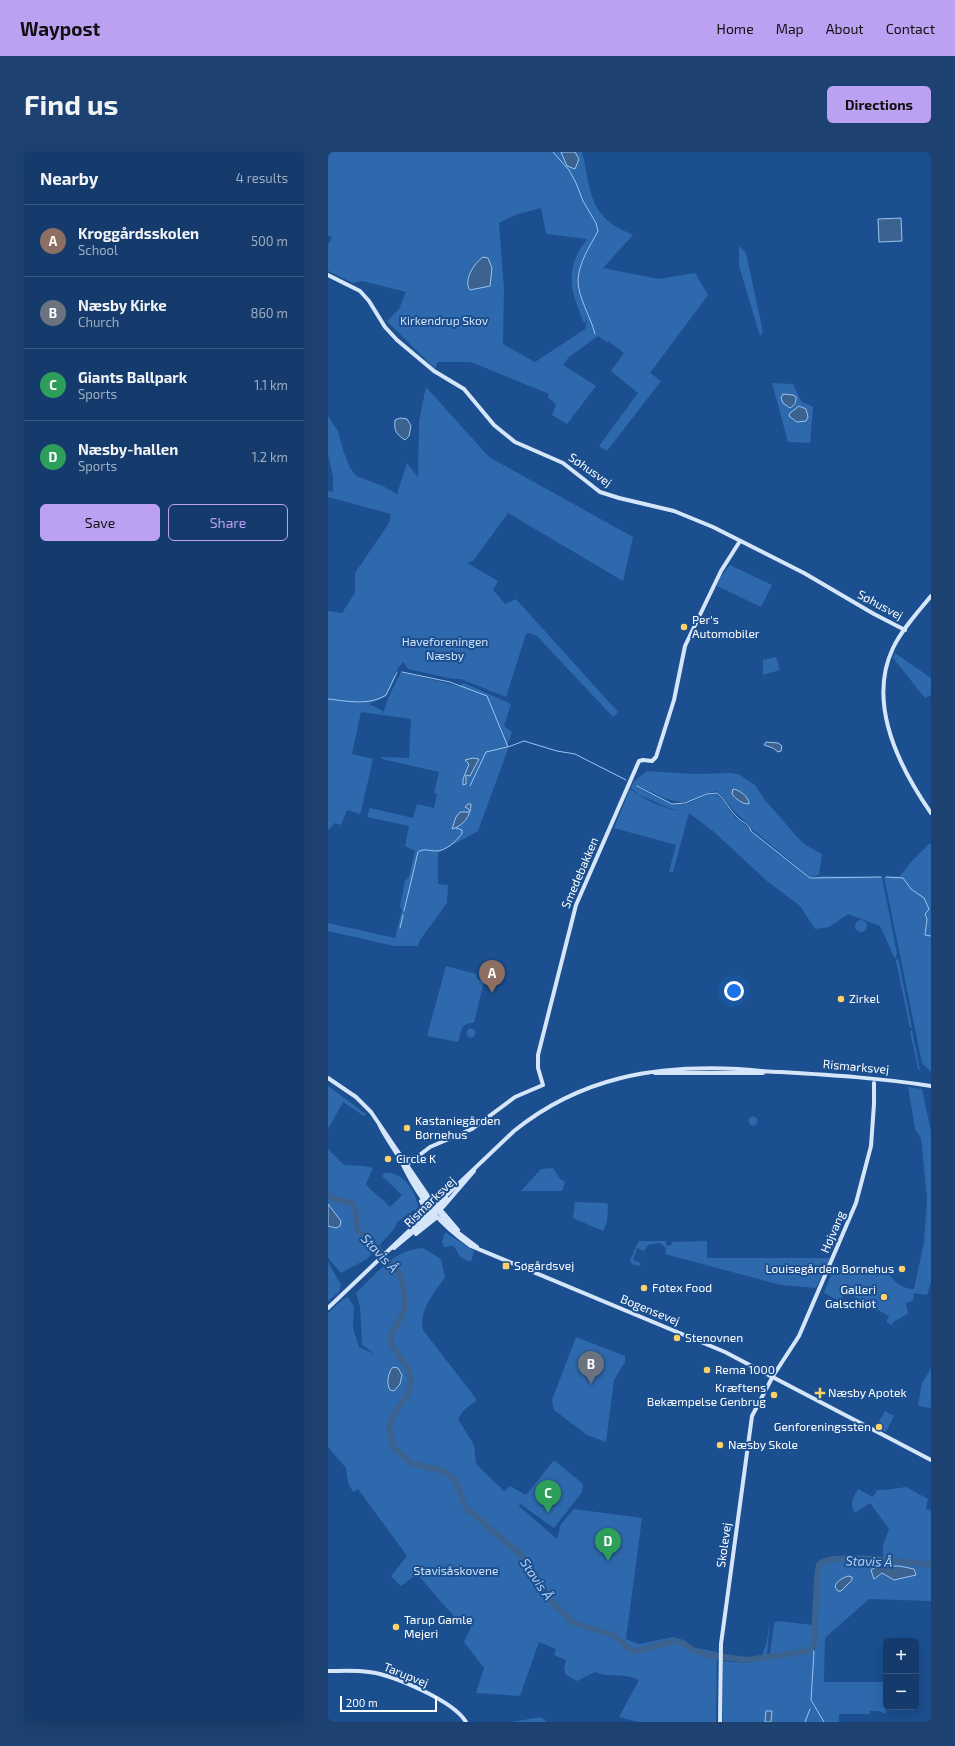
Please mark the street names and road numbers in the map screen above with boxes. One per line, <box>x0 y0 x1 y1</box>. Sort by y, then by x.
street label: Søhusvej <box>566 449 615 490</box>
street label: Søhusvej <box>855 586 905 623</box>
street label: Smedebakken <box>558 835 600 910</box>
street label: Rismarksvej <box>822 1056 890 1077</box>
street label: Rismarksvej <box>401 1173 459 1230</box>
street label: Højvang <box>817 1208 848 1255</box>
street label: Bogensevej <box>618 1291 682 1328</box>
street label: Skolevej <box>713 1522 734 1568</box>
street label: Tarupvej <box>382 1659 431 1690</box>

